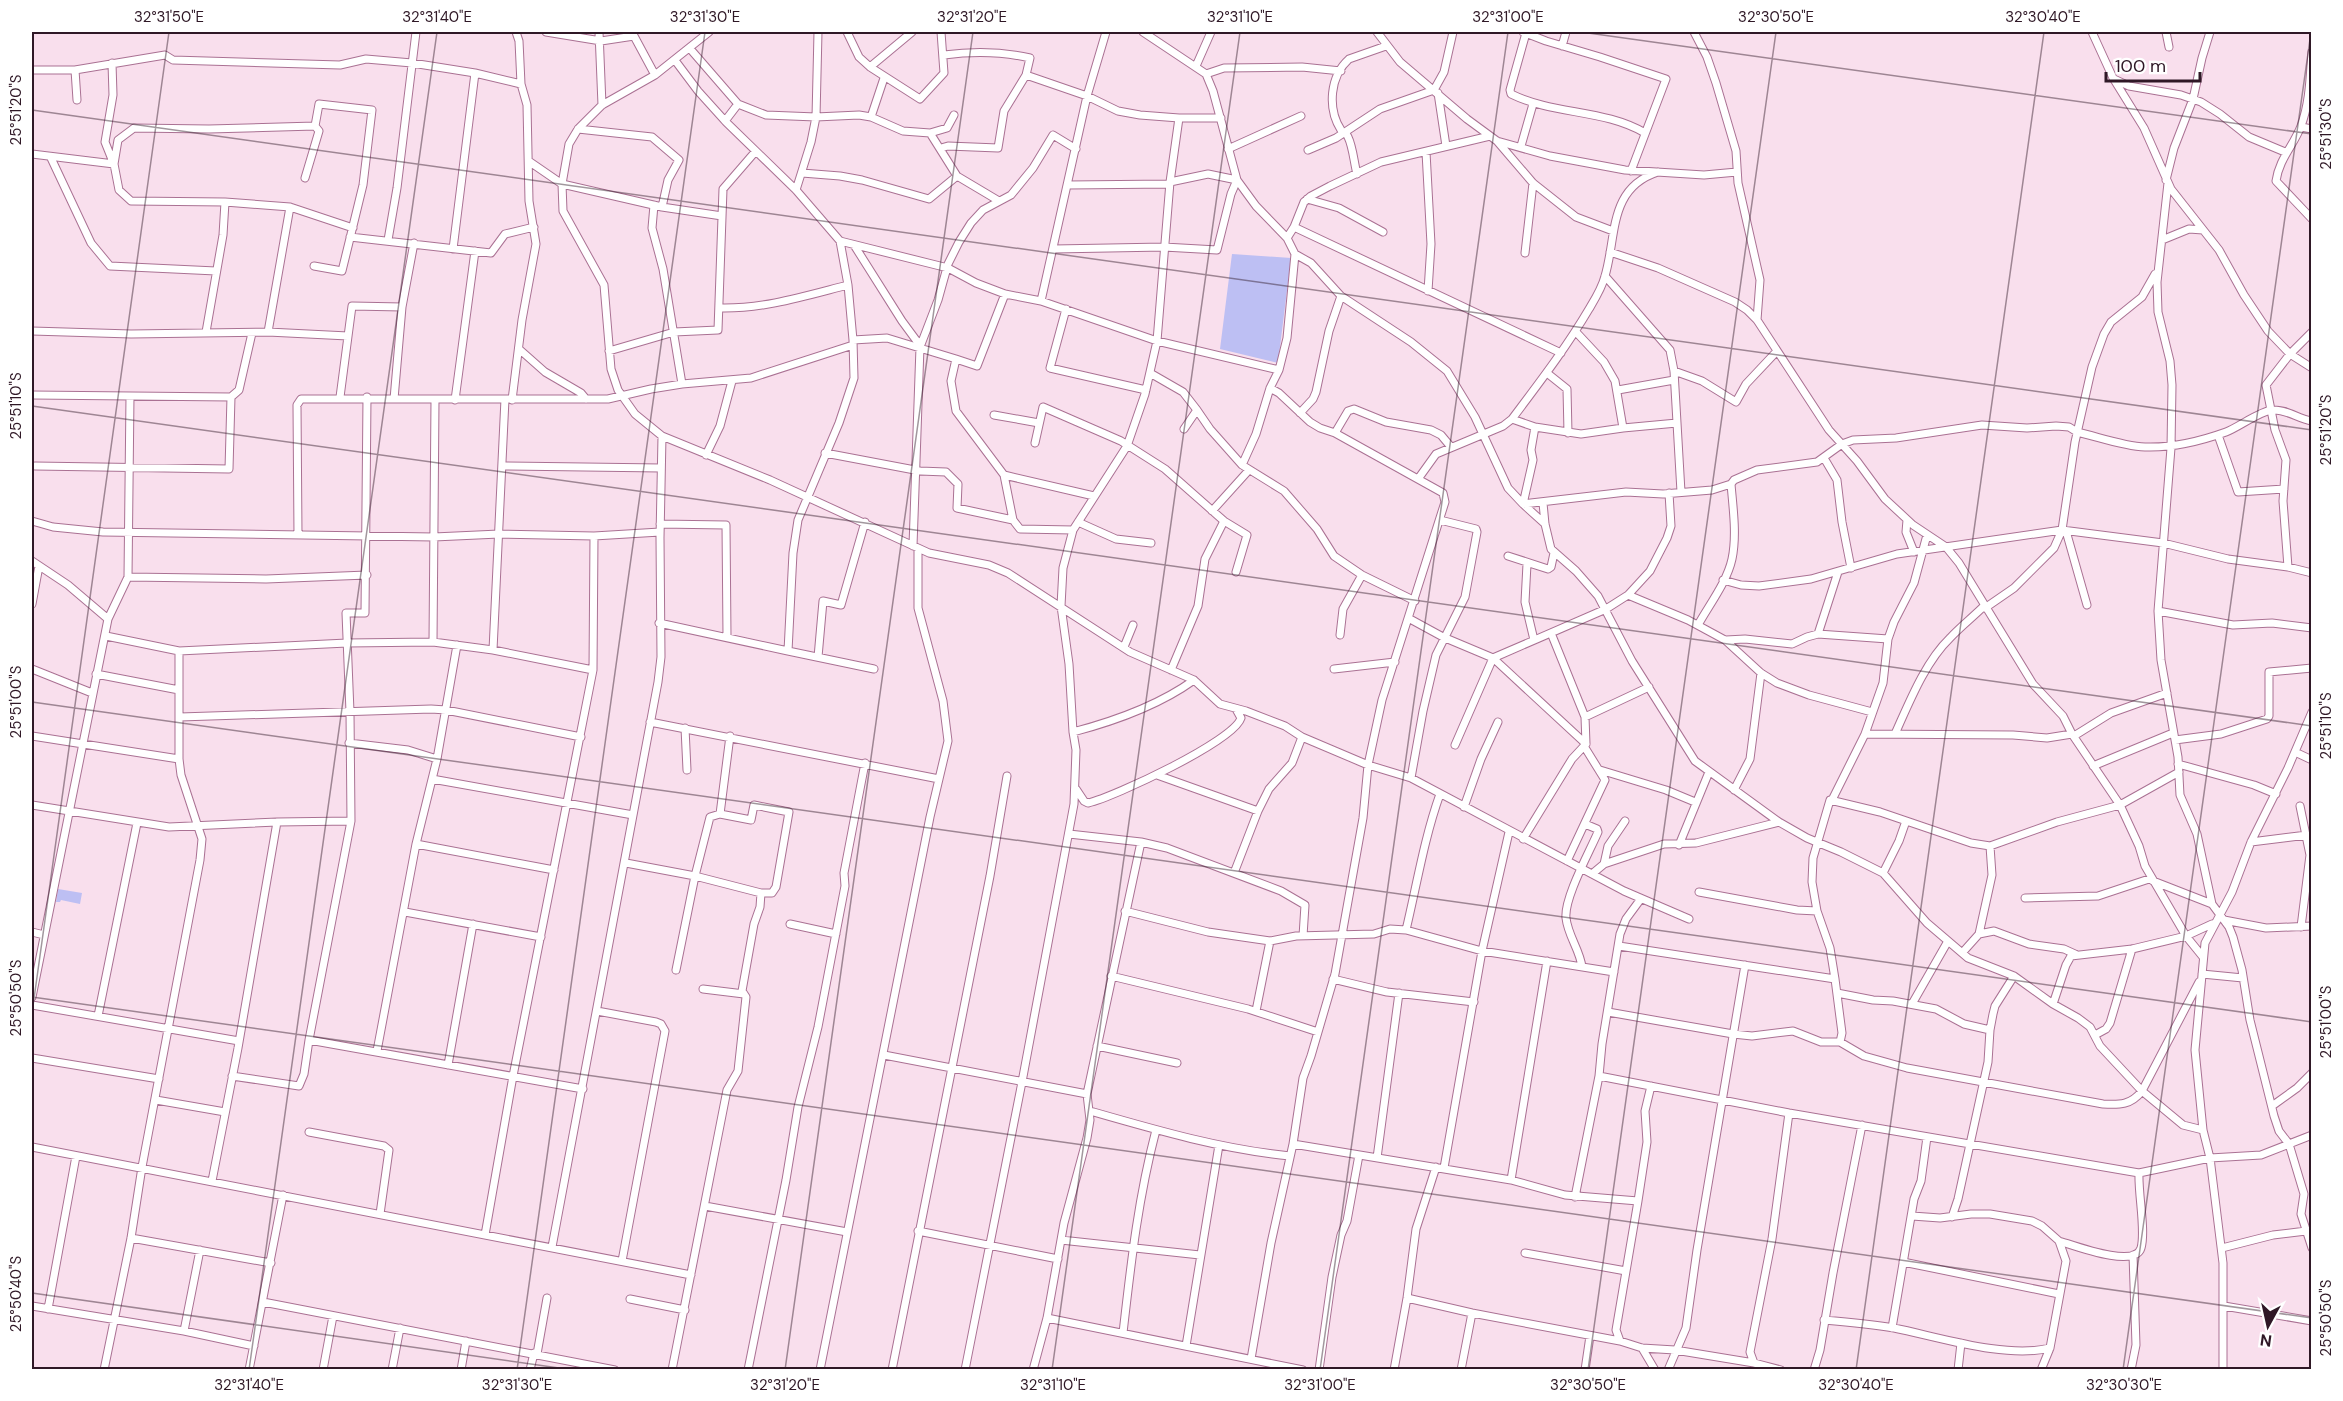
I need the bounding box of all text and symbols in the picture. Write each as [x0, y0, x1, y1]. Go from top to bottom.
text: 32°31'50"E [134, 7, 204, 27]
text: 32°31'40"E [402, 7, 472, 27]
text: 32°31'30"E [670, 7, 740, 27]
text: 32°31'20"E [937, 7, 1007, 27]
text: 32°31'10"E [1207, 7, 1273, 27]
text: 32°31'00"E [1472, 7, 1544, 27]
text: 32°30'50"E [1738, 7, 1814, 27]
text: 32°30'40"E [2005, 7, 2081, 27]
scale bar [2106, 45, 2200, 83]
text: 100 m [2115, 54, 2166, 78]
text: 25°51'20"S [6, 74, 26, 145]
text: 25°51'30"S [2316, 98, 2336, 170]
text: 25°51'10"S [6, 372, 26, 440]
text: 25°51'20"S [2316, 394, 2336, 465]
text: 25°51'00"S [6, 665, 26, 738]
text: 25°51'10"S [2316, 692, 2336, 760]
text: 25°50'50"S [6, 959, 26, 1036]
text: 25°51'00"S [2316, 985, 2336, 1058]
text: 25°50'40"S [6, 1256, 26, 1332]
text: 25°50'50"S [2316, 1279, 2336, 1356]
north arrow [2238, 1296, 2298, 1356]
text: N [2259, 1329, 2273, 1352]
text: 32°31'40"E [214, 1375, 284, 1395]
text: 32°31'30"E [482, 1375, 552, 1395]
text: 32°31'20"E [750, 1375, 820, 1395]
text: 32°31'10"E [1020, 1375, 1086, 1395]
text: 32°31'00"E [1284, 1375, 1356, 1395]
text: 32°30'50"E [1550, 1375, 1626, 1395]
text: 32°30'40"E [1818, 1375, 1894, 1395]
text: 32°30'30"E [2086, 1375, 2162, 1395]

